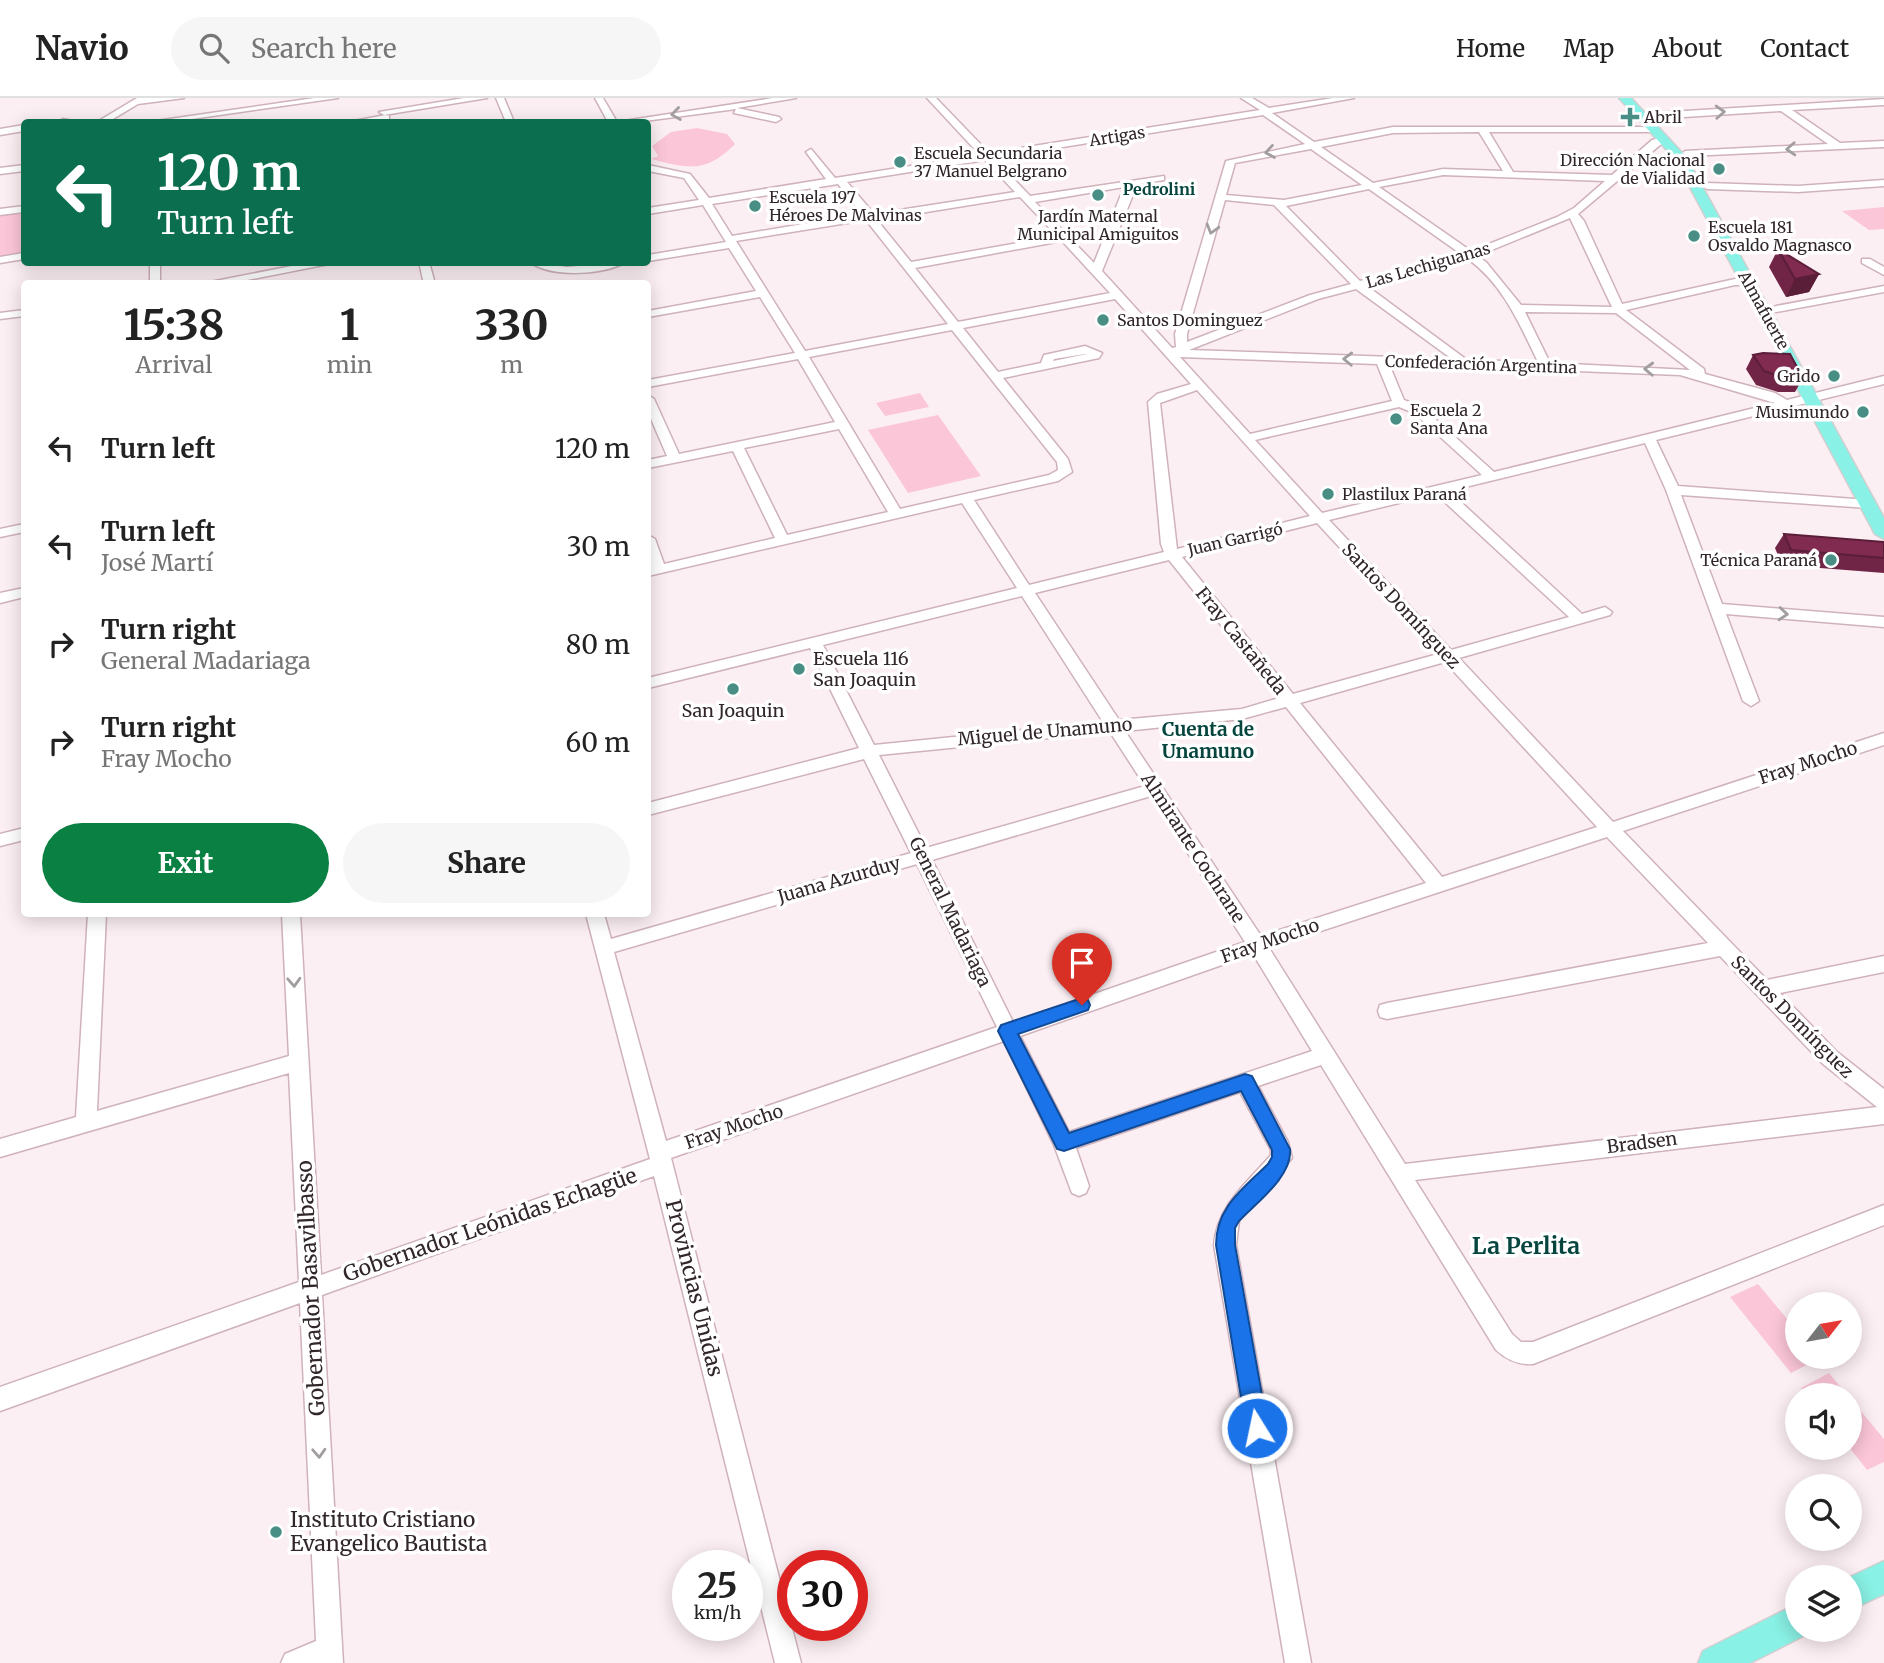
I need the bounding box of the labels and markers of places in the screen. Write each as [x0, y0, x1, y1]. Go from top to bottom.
place label: Abril [1643, 107, 1682, 127]
marker: Abril [1622, 109, 1638, 125]
place label: Escuela Secundaria 37 Manuel Belgrano [914, 143, 1067, 181]
place label: Dirección Nacional de Vialidad [1560, 150, 1705, 188]
marker: Escuela Secundaria 37 Manuel Belgrano [892, 154, 908, 170]
marker: Dirección Nacional de Vialidad [1711, 161, 1727, 177]
place label: Escuela 197 Héroes De Malvinas [769, 187, 922, 225]
marker: Jardín Maternal Municipal Amiguitos [1090, 187, 1106, 203]
marker: Escuela 197 Héroes De Malvinas [747, 198, 763, 214]
place label: Jardín Maternal Municipal Amiguitos [1017, 206, 1179, 244]
place label: Escuela 181 Osvaldo Magnasco [1708, 217, 1852, 255]
marker: Escuela 181 Osvaldo Magnasco [1686, 228, 1702, 244]
place label: Santos Dominguez [1117, 310, 1263, 330]
marker: Santos Dominguez [1095, 312, 1111, 328]
place label: Grido [1777, 366, 1820, 386]
marker: Grido [1826, 368, 1842, 384]
place label: Escuela 2 Santa Ana [1410, 400, 1488, 438]
place label: Musimundo [1756, 402, 1849, 422]
marker: Musimundo [1855, 404, 1871, 420]
marker: Escuela 2 Santa Ana [1388, 411, 1404, 427]
place label: Plastilux Paraná [1342, 484, 1467, 504]
marker: Plastilux Paraná [1320, 486, 1336, 502]
place label: Técnica Paraná [1700, 550, 1817, 570]
marker: Técnica Paraná [1823, 552, 1839, 568]
place label: Escuela 116 San Joaquin [813, 647, 916, 691]
marker: Escuela 116 San Joaquin [791, 661, 807, 677]
marker: San Joaquin [725, 681, 741, 697]
place label: San Joaquin [681, 699, 785, 722]
pin [1052, 933, 1112, 1005]
place label: Instituto Cristiano Evangelico Bautista [290, 1506, 487, 1557]
marker: Instituto Cristiano Evangelico Bautista [268, 1524, 284, 1540]

